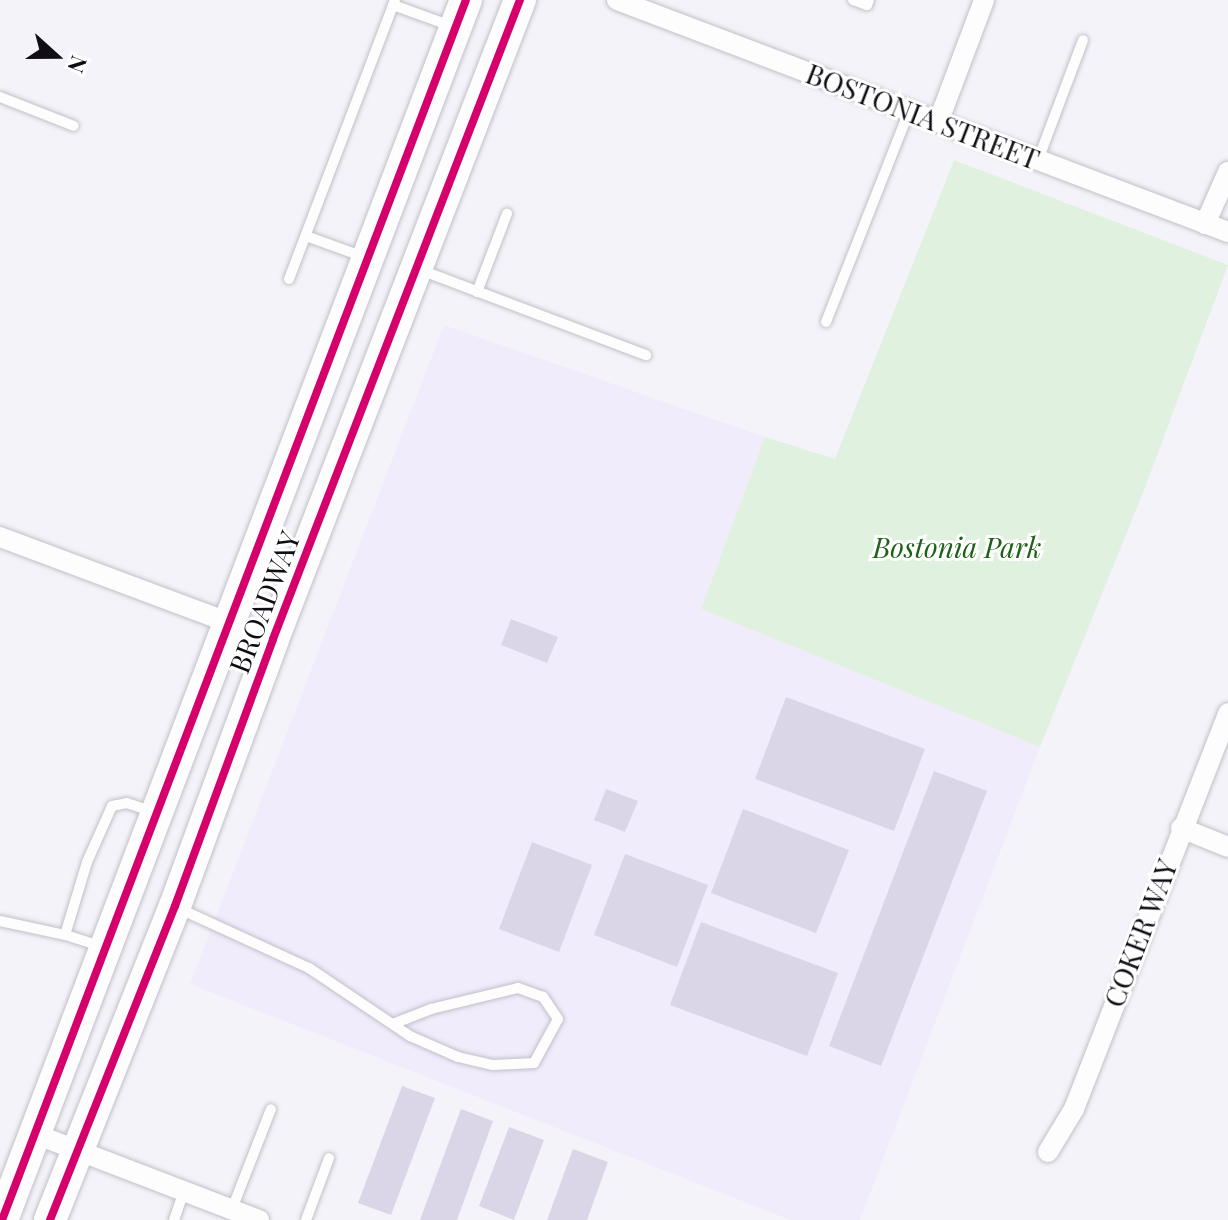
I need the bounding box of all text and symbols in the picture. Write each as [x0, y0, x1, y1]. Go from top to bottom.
north arrow [16, 16, 96, 96]
text: N [62, 52, 95, 77]
street label: BOSTONIA STREET [802, 56, 1044, 176]
street label: BROADWAY [222, 526, 306, 678]
park label: Bostonia Park [873, 530, 1041, 564]
street label: COKER WAY [1096, 854, 1184, 1012]

